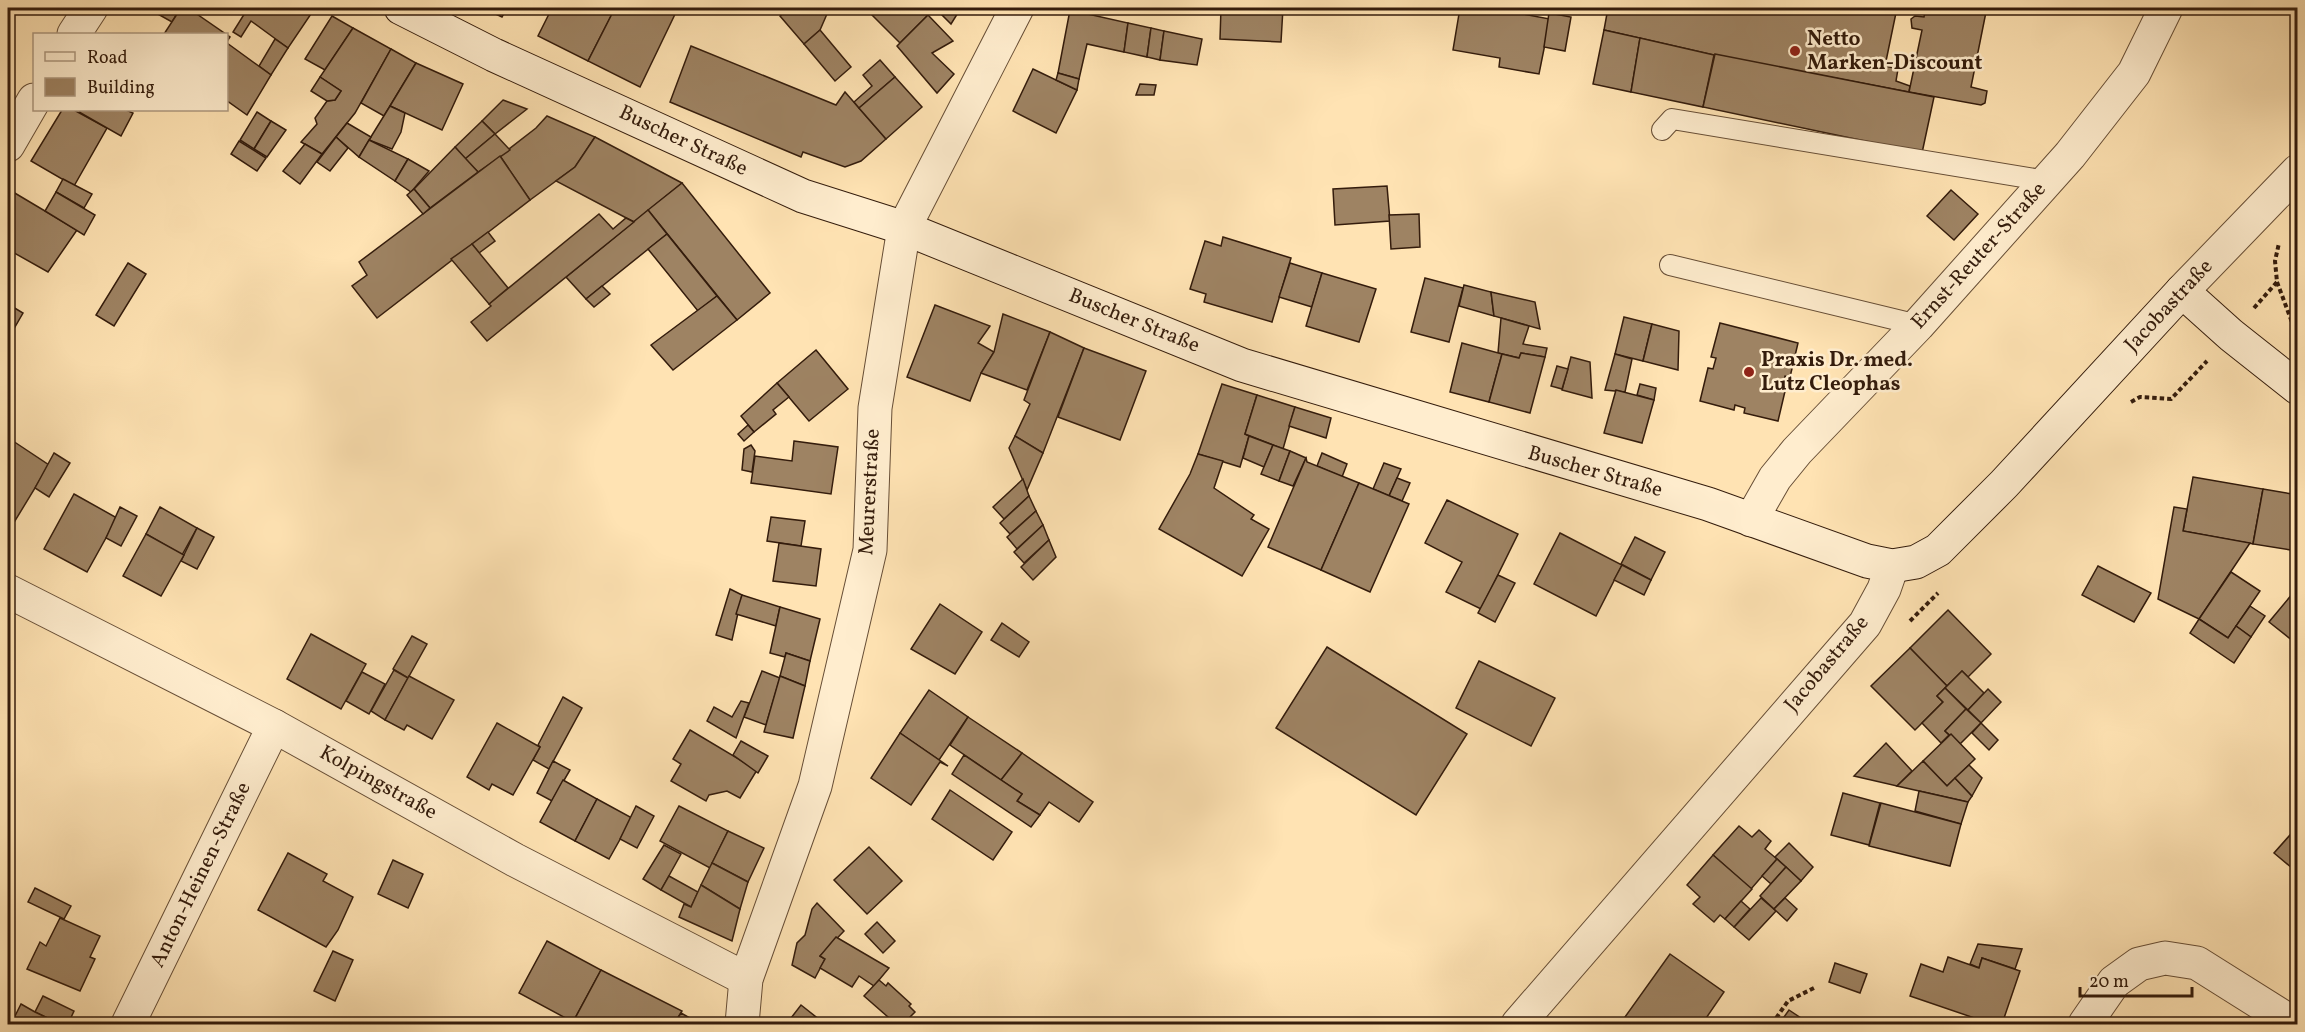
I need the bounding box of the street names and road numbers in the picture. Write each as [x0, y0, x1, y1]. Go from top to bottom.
street label: Buscher Straße [614, 98, 752, 184]
street label: Ernst-Reuter-Straße [1905, 176, 2053, 336]
street label: Jacobastraße [2118, 253, 2220, 359]
street label: Buscher Straße [1064, 282, 1204, 360]
street label: Meurerstraße [852, 428, 888, 556]
street label: Buscher Straße [1524, 439, 1666, 505]
street label: Jacobastraße [1778, 610, 1876, 718]
street label: Kolpingstraße [314, 739, 442, 827]
street label: Anton-Heinen-Straße [143, 777, 259, 973]

